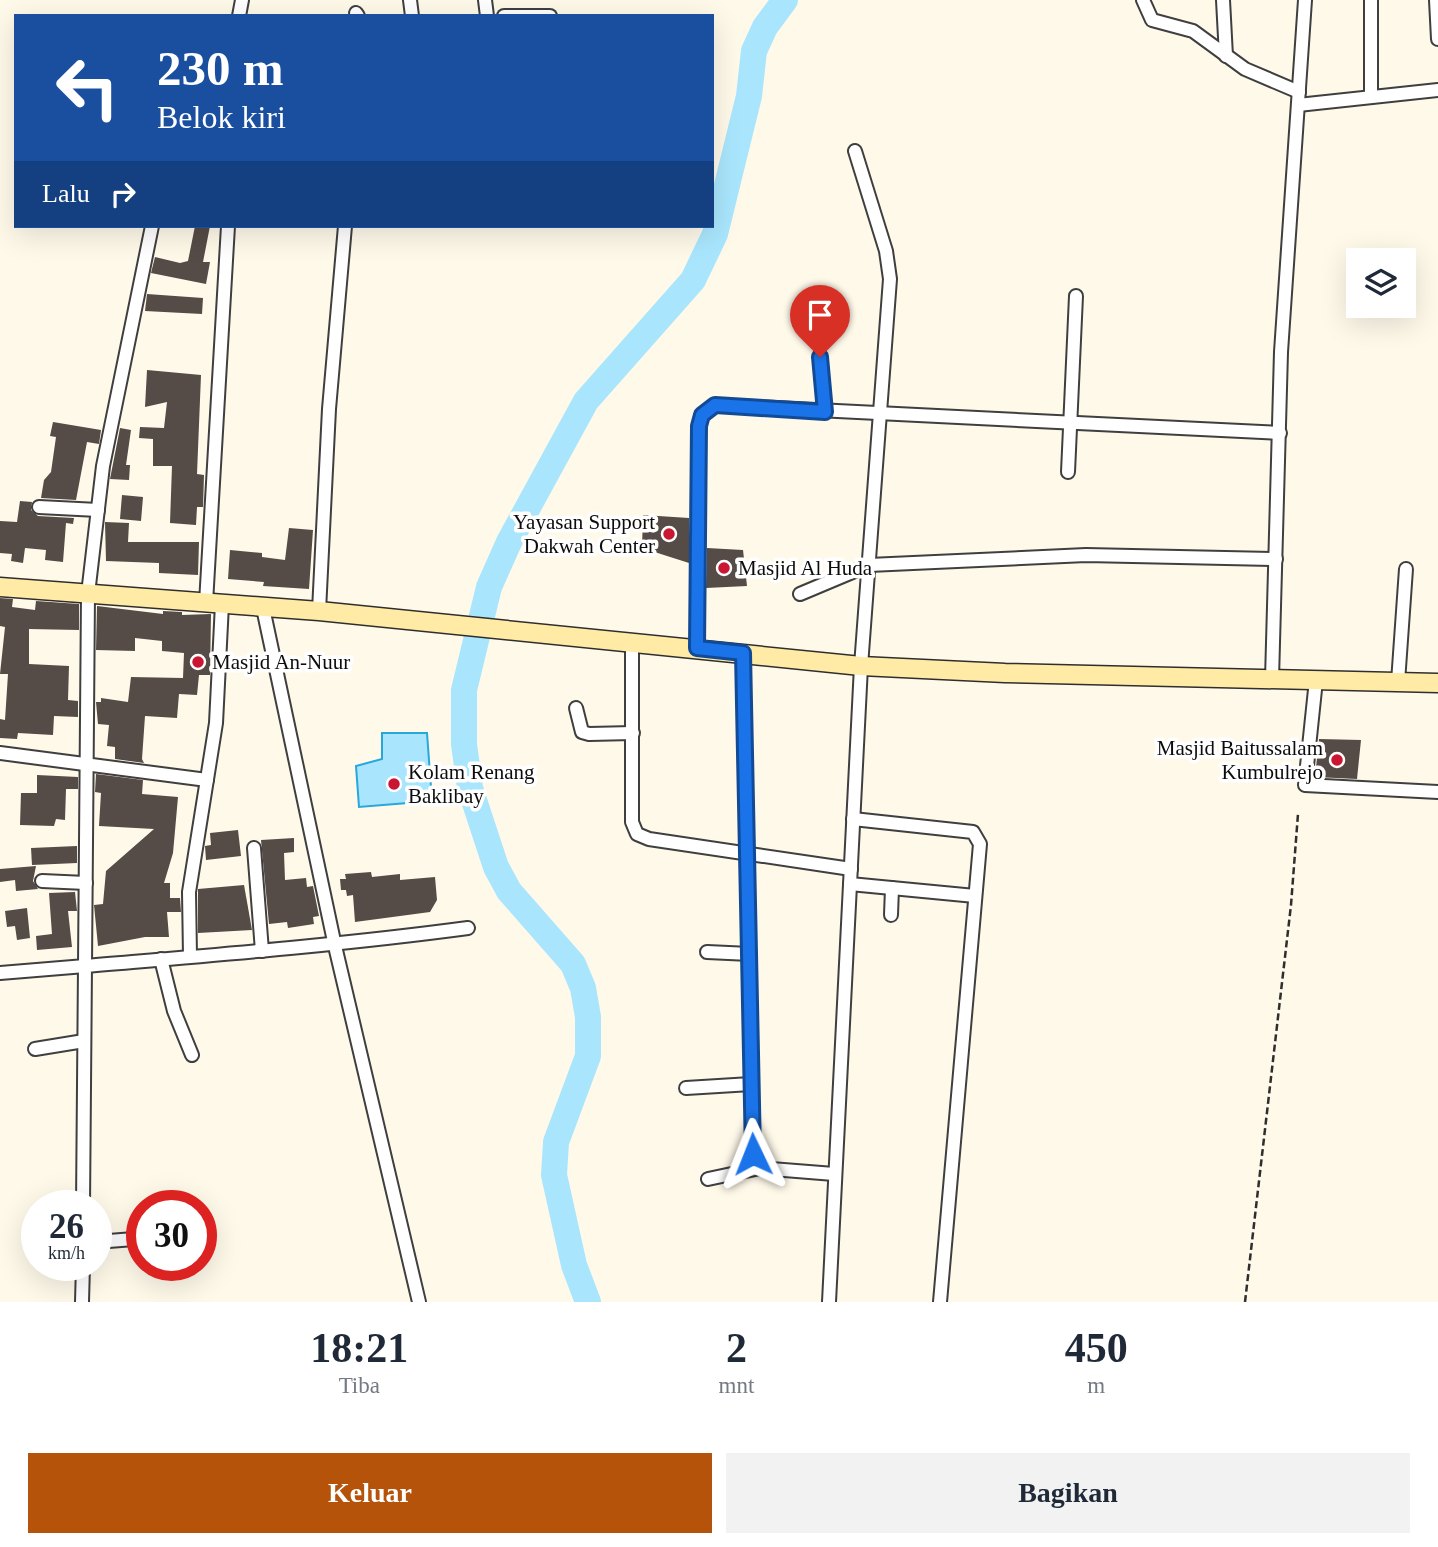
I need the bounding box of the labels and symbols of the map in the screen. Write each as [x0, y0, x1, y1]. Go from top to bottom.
pin [790, 285, 850, 357]
place label: Yayasan Support Dakwah Center [513, 510, 655, 558]
marker: Yayasan Support Dakwah Center [661, 526, 677, 542]
place label: Masjid Al Huda [738, 556, 873, 580]
marker: Masjid Al Huda [716, 560, 732, 576]
place label: Masjid An-Nuur [212, 650, 350, 674]
marker: Masjid An-Nuur [190, 654, 206, 670]
place label: Masjid Baitussalam Kumbulrejo [1157, 736, 1323, 784]
marker: Masjid Baitussalam Kumbulrejo [1329, 752, 1345, 768]
place label: Kolam Renang Baklibay [408, 760, 535, 808]
marker: Kolam Renang Baklibay [386, 776, 402, 792]
position arrow [716, 1117, 790, 1191]
speed limit sign: 30 [126, 1190, 217, 1281]

